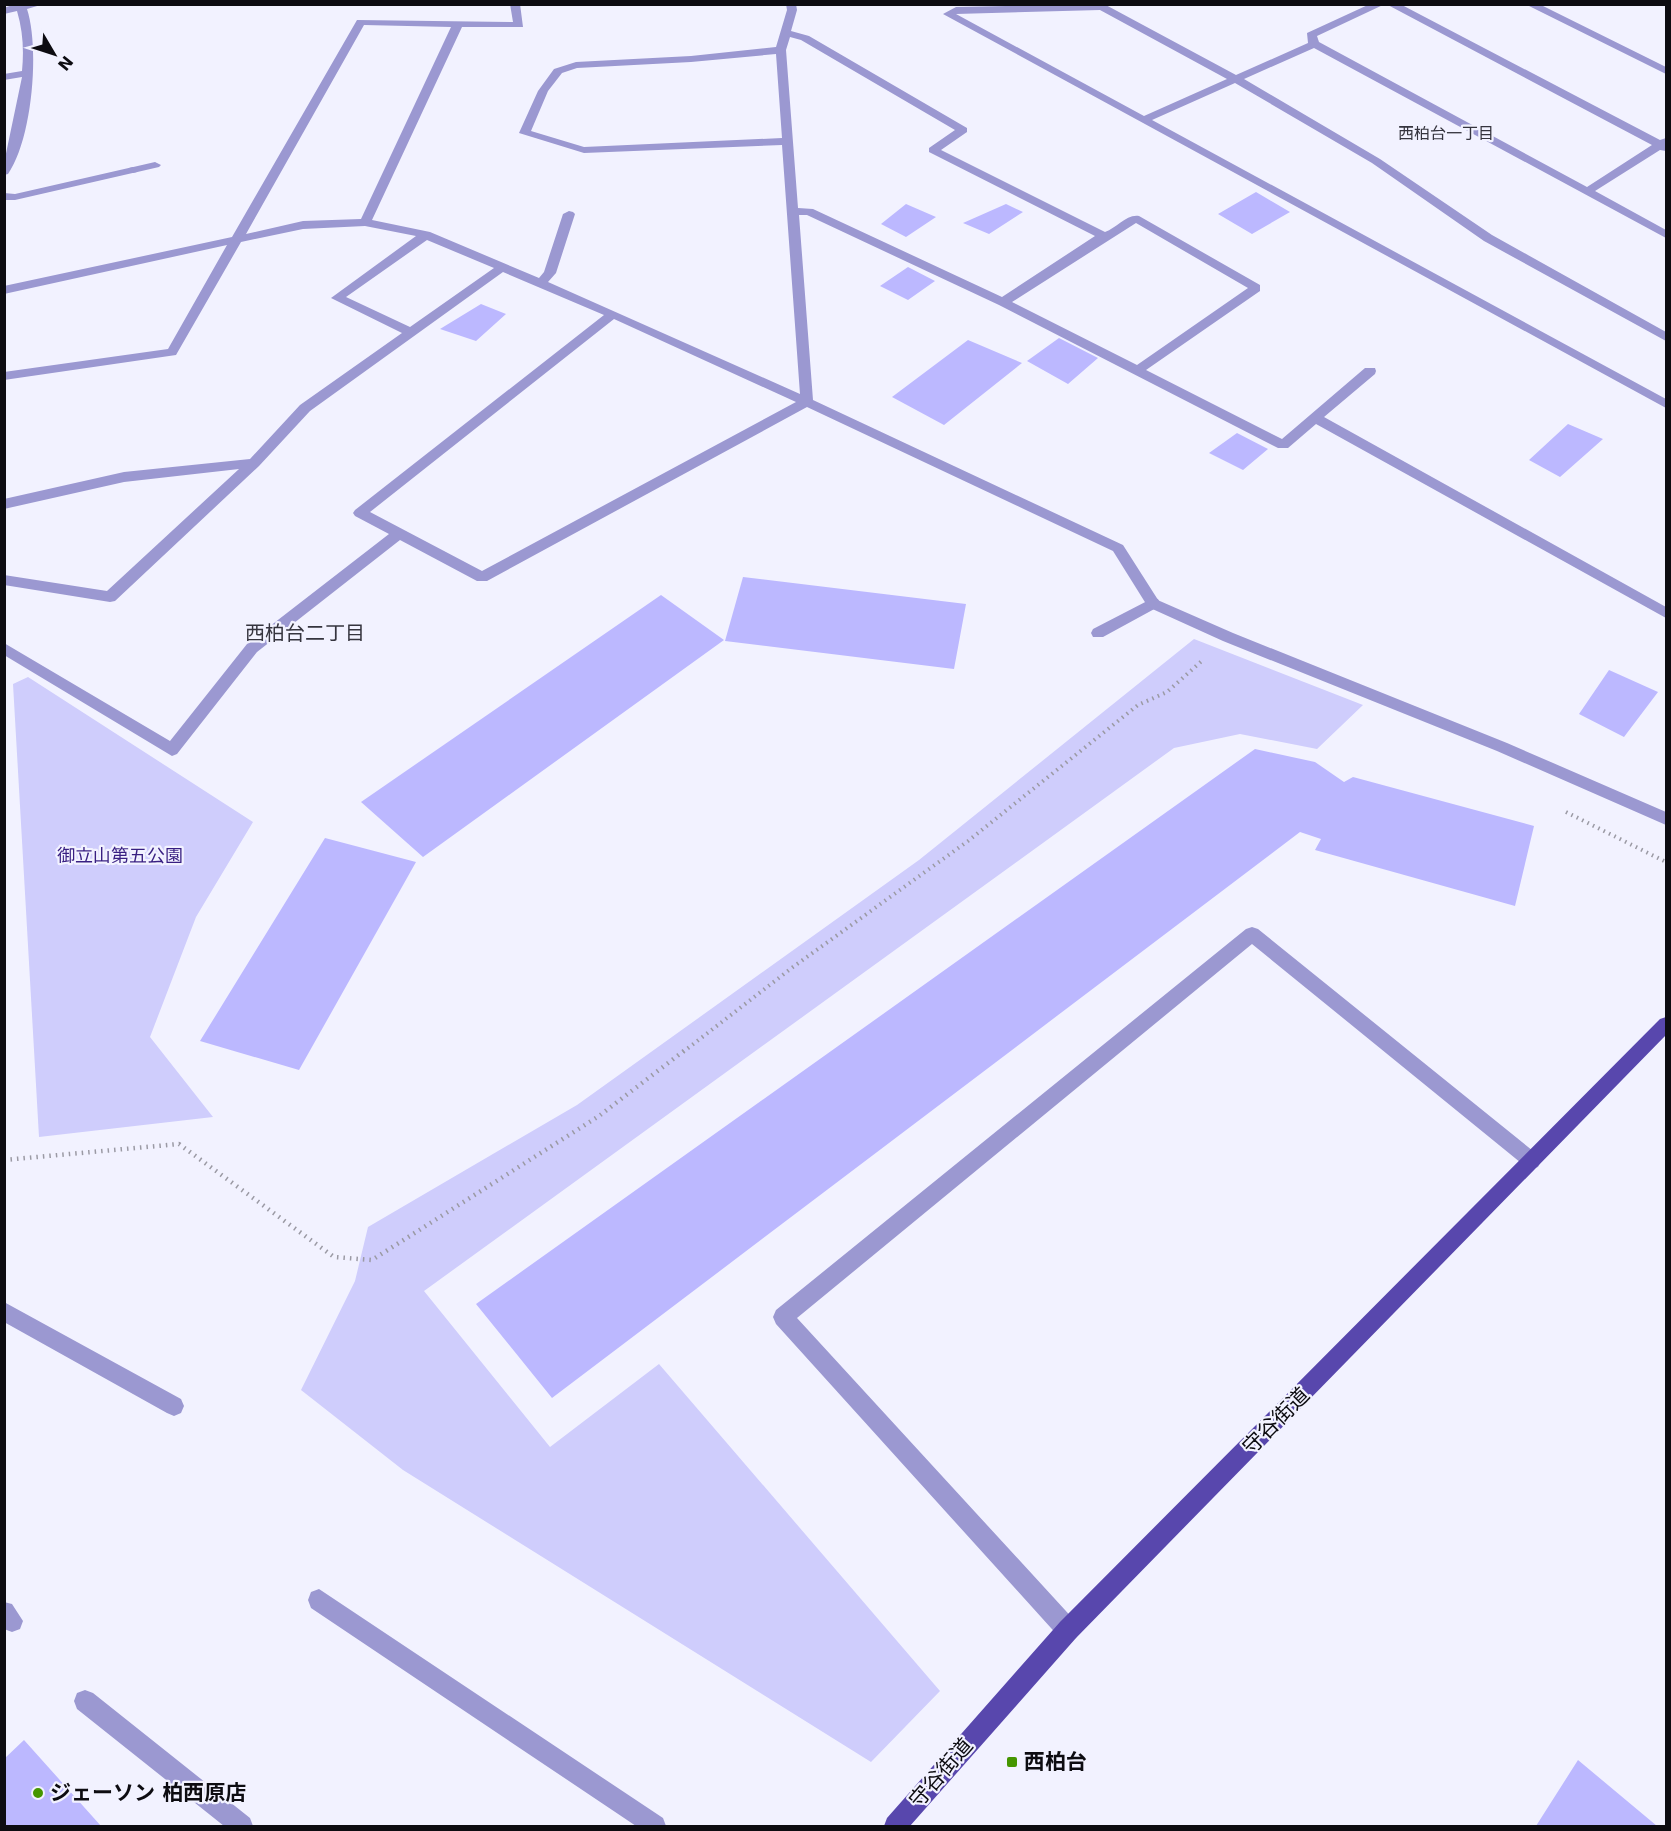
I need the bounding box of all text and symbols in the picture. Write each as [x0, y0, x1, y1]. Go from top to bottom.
north arrow [24, 24, 84, 84]
text: N [54, 52, 77, 74]
district label: 西柏台一丁目 [1398, 124, 1494, 143]
district label: 西柏台二丁目 [245, 621, 365, 645]
park label: 御立山第五公園 [57, 845, 183, 866]
street label: 守谷街道 [1238, 1383, 1314, 1459]
street label: 守谷街道 [904, 1733, 978, 1813]
place label: 西柏台 [1024, 1750, 1087, 1774]
marker: 西柏台 [1005, 1755, 1019, 1769]
place label: ジェーソン 柏西原店 [50, 1781, 246, 1805]
marker: ジェーソン 柏西原店 [31, 1786, 45, 1800]

